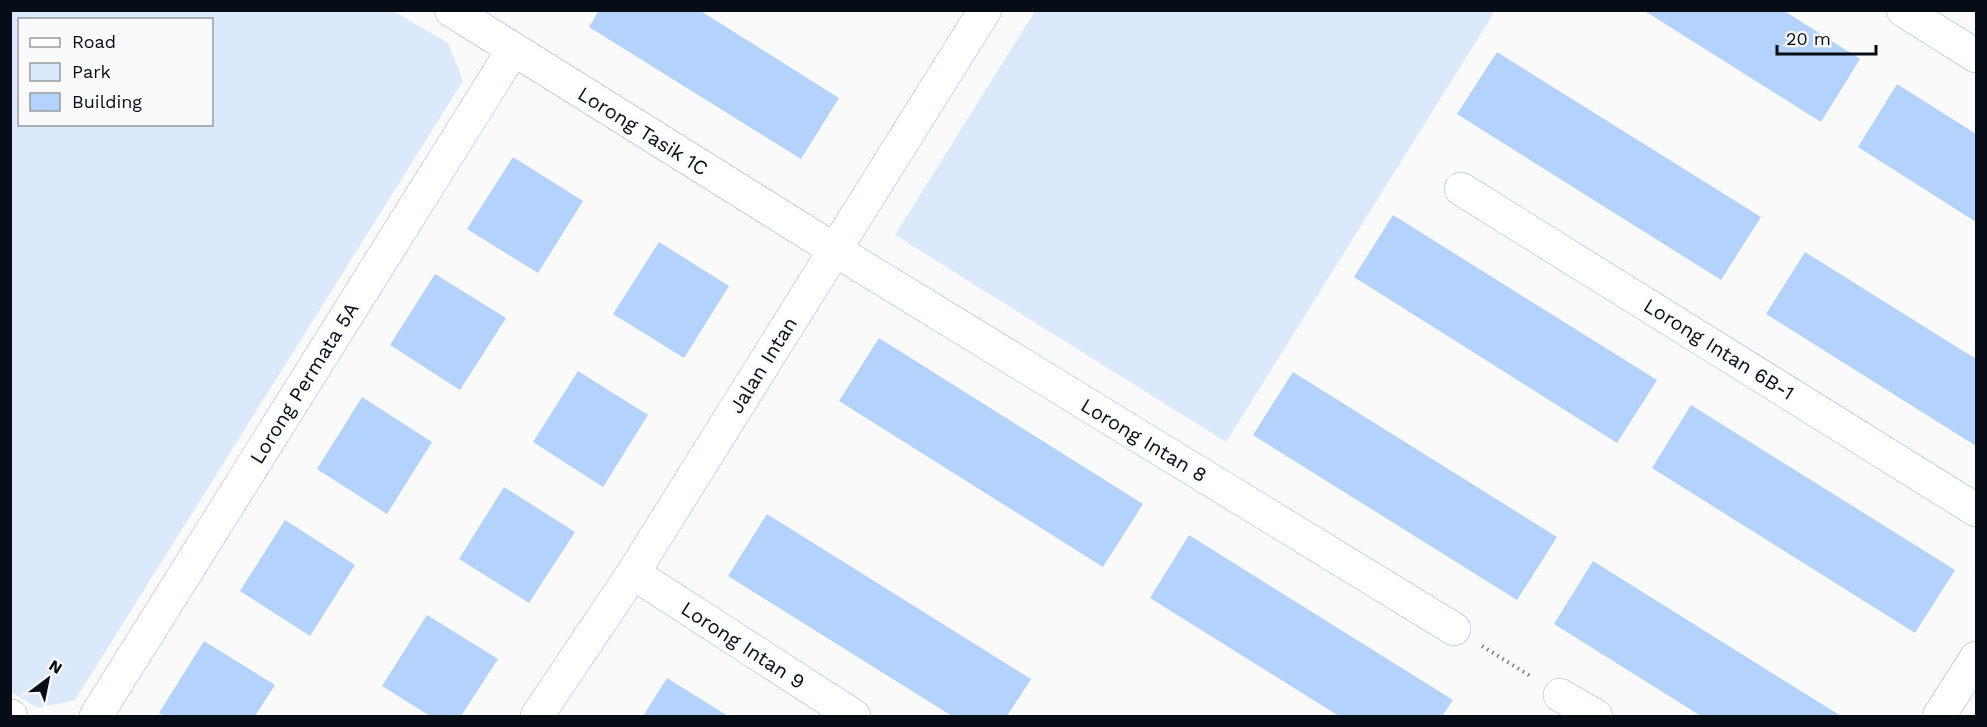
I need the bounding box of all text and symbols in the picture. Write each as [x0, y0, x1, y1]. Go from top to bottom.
legend [18, 18, 213, 126]
scale bar [1777, 18, 1876, 56]
text: 20 m [1786, 28, 1831, 49]
text: Road [72, 31, 116, 52]
text: Park [72, 61, 111, 82]
street label: Lorong Tasik 1C [574, 81, 712, 181]
text: Building [72, 91, 142, 112]
street label: Lorong Intan 6B-1 [1639, 293, 1799, 405]
street label: Lorong Permata 5A [245, 298, 363, 468]
street label: Jalan Intan [724, 312, 802, 418]
street label: Lorong Intan 8 [1077, 393, 1211, 487]
street label: Lorong Intan 9 [677, 596, 809, 694]
north arrow [18, 649, 78, 709]
text: N [46, 656, 66, 678]

